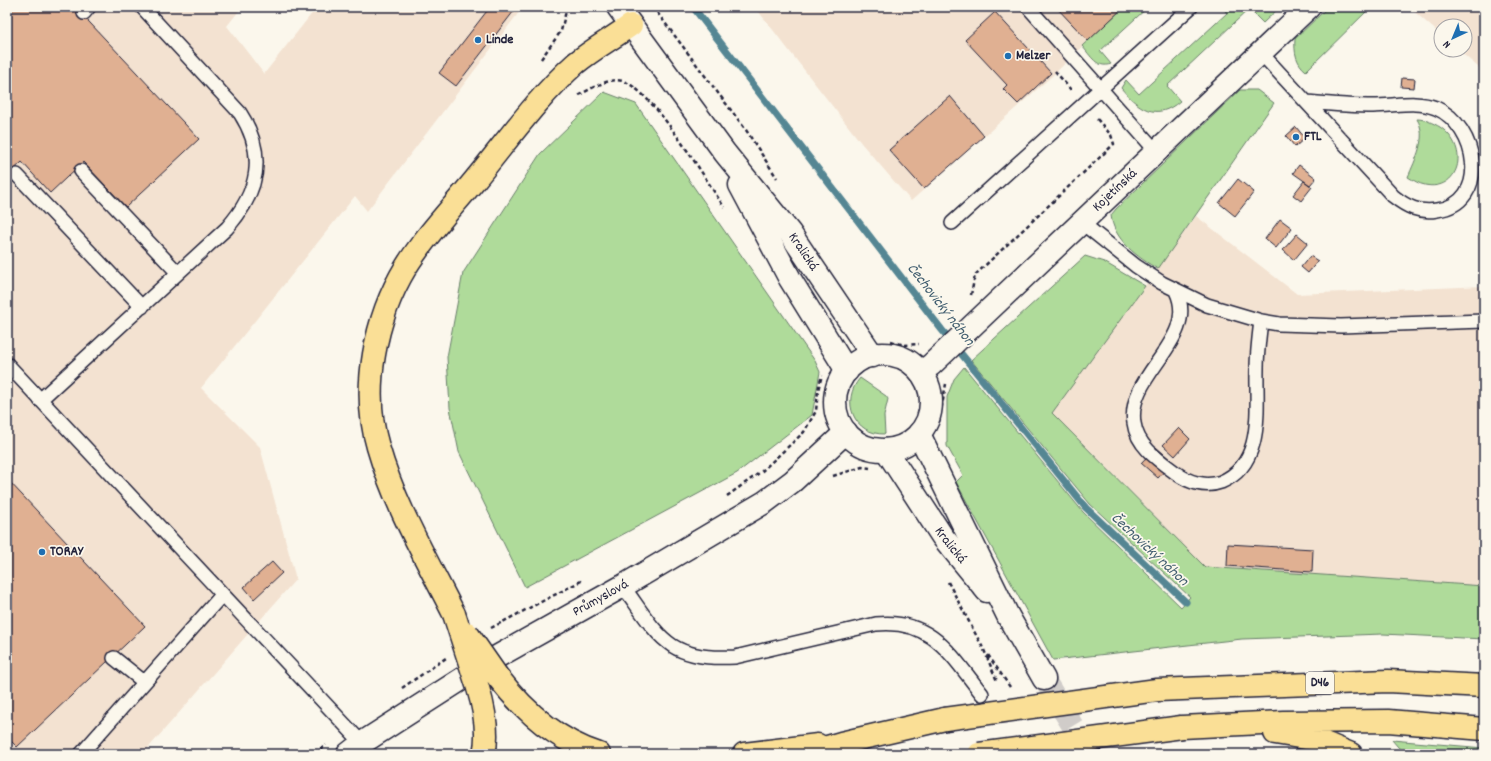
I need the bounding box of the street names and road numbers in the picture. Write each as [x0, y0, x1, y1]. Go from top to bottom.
street label: Kojetínská [1088, 164, 1142, 217]
street label: Kralická [783, 229, 823, 275]
street label: Kralická [929, 523, 971, 568]
street label: Průmyslová [569, 575, 632, 622]
road number: D46 [1306, 672, 1334, 694]

